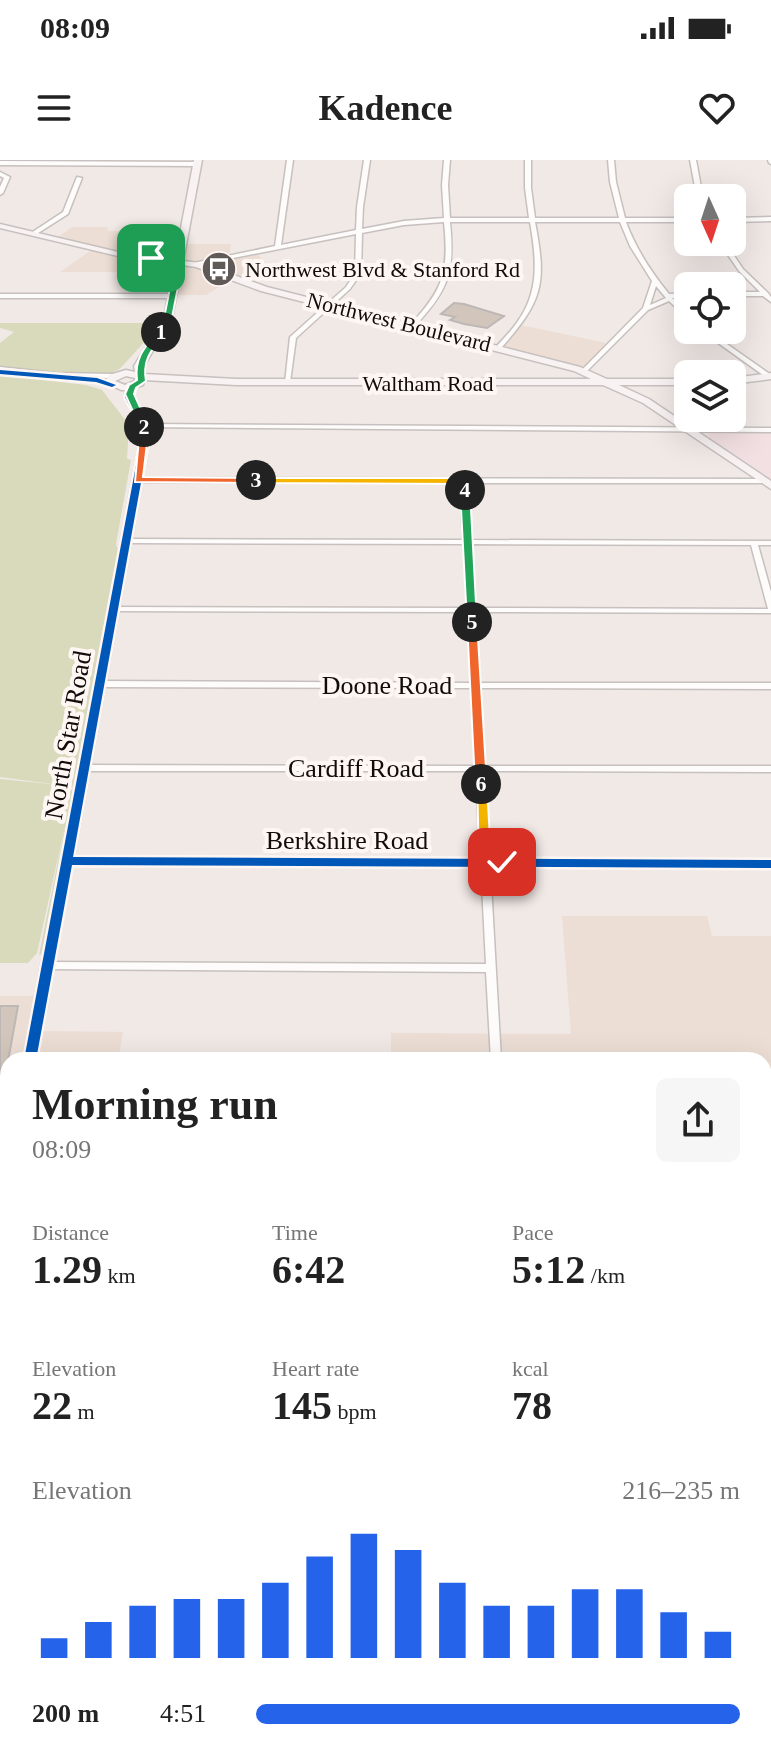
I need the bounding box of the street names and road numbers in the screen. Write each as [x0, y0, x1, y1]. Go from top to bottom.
street label: Northwest Boulevard [304, 287, 494, 357]
street label: Waltham Road [363, 371, 493, 396]
street label: North Star Road [39, 649, 97, 821]
street label: Doone Road [322, 671, 452, 700]
street label: Cardiff Road [288, 754, 424, 783]
street label: Berkshire Road [266, 826, 428, 855]

